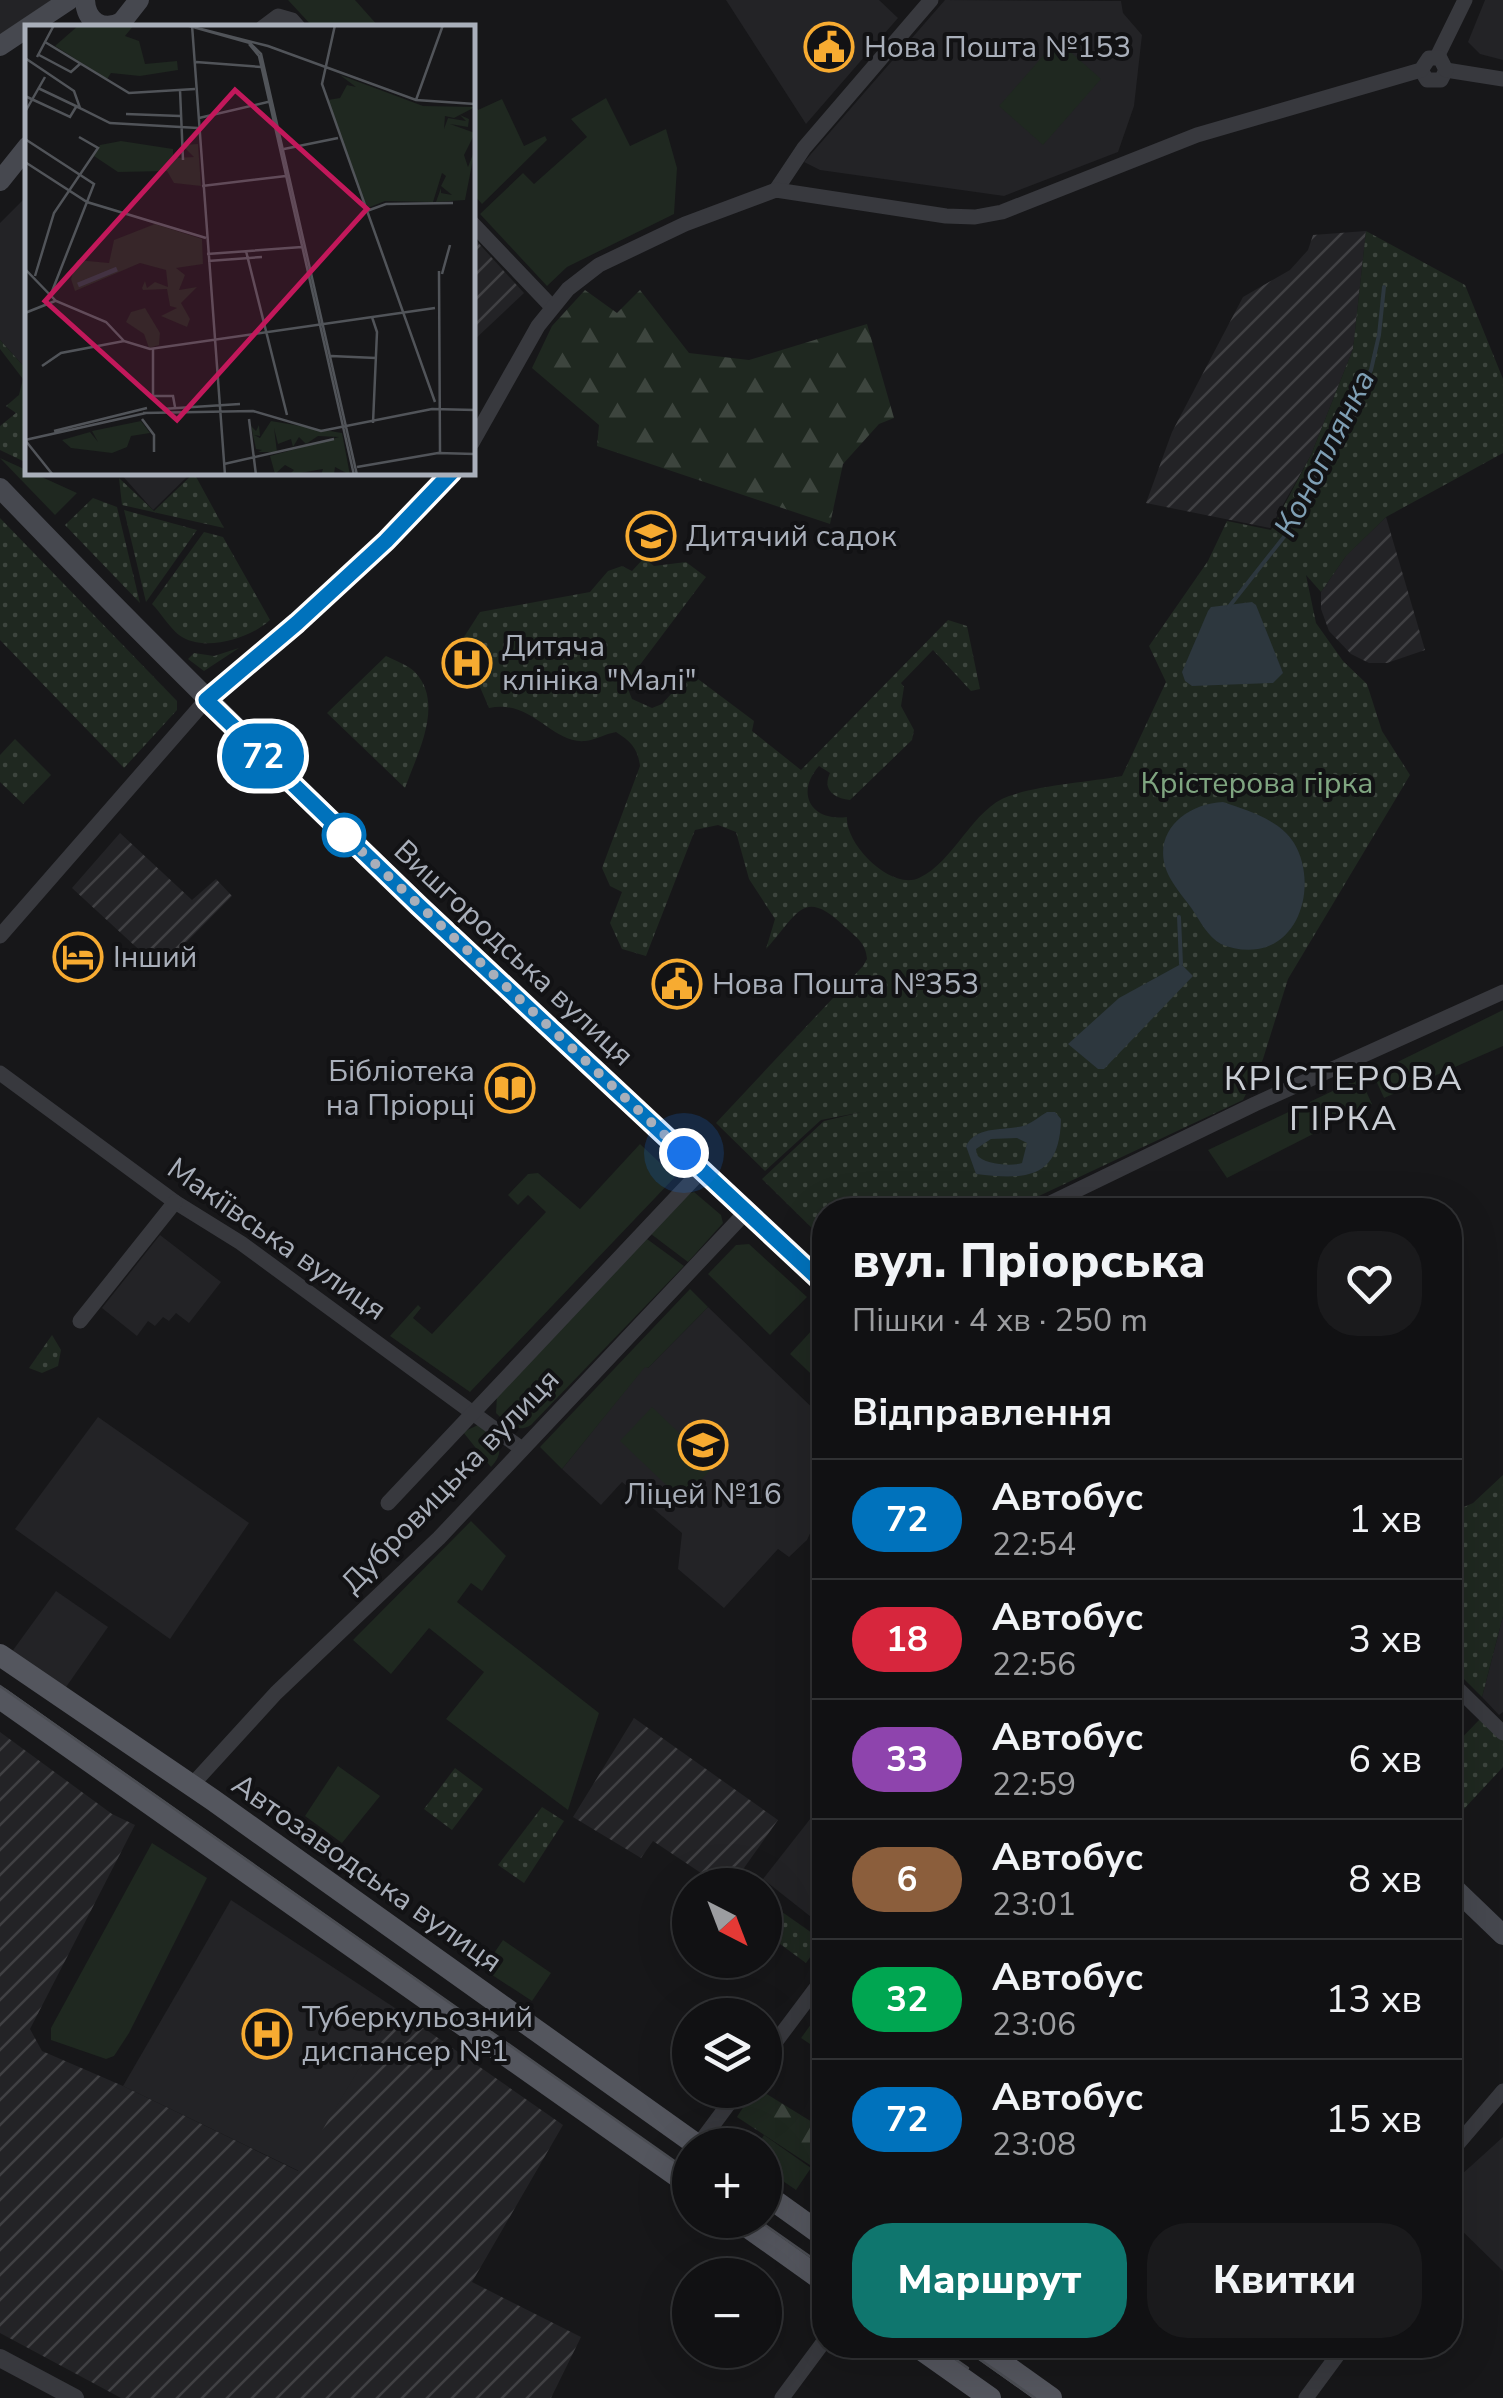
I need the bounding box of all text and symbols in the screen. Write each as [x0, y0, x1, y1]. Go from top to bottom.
public building icon: Нова Пошта №153 [803, 21, 855, 73]
inset map [25, 25, 475, 475]
place label: Нова Пошта №153 [864, 27, 1131, 68]
water label: Коноплянка [1264, 362, 1385, 544]
school or university icon: Дитячий садок [625, 510, 677, 562]
place label: Дитячий садок [686, 516, 897, 557]
place label: Дитяча клініка "Малі" [502, 626, 697, 701]
hospital icon: Дитяча клініка "Малі" [441, 637, 493, 689]
line badge: 72 [218, 724, 308, 788]
text: 72 [242, 733, 284, 780]
park label: Крістерова гірка [1140, 763, 1374, 804]
unlabelled marker [323, 814, 365, 856]
street label: Вишгородська вулиця [385, 831, 643, 1076]
hotel icon: Інший [52, 931, 104, 983]
place label: Інший [113, 937, 197, 978]
public building icon: Нова Пошта №353 [651, 958, 703, 1010]
place label: Нова Пошта №353 [712, 964, 979, 1005]
place label: Бібліотека на Пріорці [326, 1051, 475, 1126]
district label: КРІСТЕРОВА ГІРКА [1224, 1055, 1464, 1142]
library icon: Бібліотека на Пріорці [484, 1062, 536, 1114]
your location [659, 1128, 709, 1178]
street label: Макіївська вулиця [159, 1148, 394, 1330]
text: вул. Пріорська [852, 1228, 1206, 1294]
button: heart [1317, 1231, 1422, 1336]
text: Пішки · 4 хв · 250 m [852, 1299, 1148, 1342]
street label: Дубровицька вулиця [332, 1360, 569, 1603]
text: Відправлення [852, 1387, 1112, 1438]
school or university icon: Ліцей №16 [677, 1419, 729, 1471]
text: Автобус [992, 1472, 1143, 1523]
place label: Ліцей №16 [624, 1474, 782, 1515]
text: 1 хв [1348, 1494, 1422, 1545]
text: 72 [886, 1496, 928, 1543]
text: 22:54 [992, 1523, 1076, 1566]
text: Автобус [992, 1592, 1143, 1643]
text: 3 хв [1348, 1614, 1422, 1665]
text: 18 [886, 1616, 928, 1663]
text: 22:56 [992, 1643, 1076, 1686]
text: Автобус [992, 1712, 1143, 1763]
text: 6 хв [1348, 1734, 1422, 1785]
text: 33 [886, 1736, 928, 1783]
text: 22:59 [992, 1763, 1076, 1806]
street label: Автозаводська вулиця [223, 1765, 510, 1982]
text: Автобус [992, 1832, 1143, 1883]
text: 8 хв [1348, 1854, 1422, 1905]
text: 6 [896, 1856, 918, 1903]
north arrow [672, 1868, 782, 1978]
map controls [672, 1868, 782, 2368]
text: 23:01 [992, 1883, 1076, 1926]
text: Автобус [992, 1952, 1143, 2003]
text: 13 хв [1326, 1974, 1422, 2025]
text: 32 [886, 1976, 928, 2023]
place label: Туберкульозний диспансер №1 [302, 1997, 533, 2072]
button: layers [672, 1998, 782, 2108]
text: 23:06 [992, 2003, 1076, 2046]
hospital icon: Туберкульозний диспансер №1 [241, 2008, 293, 2060]
text: Автобус [992, 2072, 1143, 2123]
text: 15 хв [1326, 2094, 1422, 2145]
text: 72 [886, 2096, 928, 2143]
text: 23:08 [992, 2123, 1076, 2166]
button: + [672, 2128, 782, 2238]
button: Маршрут [852, 2223, 1127, 2338]
button: Квитки [1147, 2223, 1422, 2338]
button: − [672, 2258, 782, 2368]

